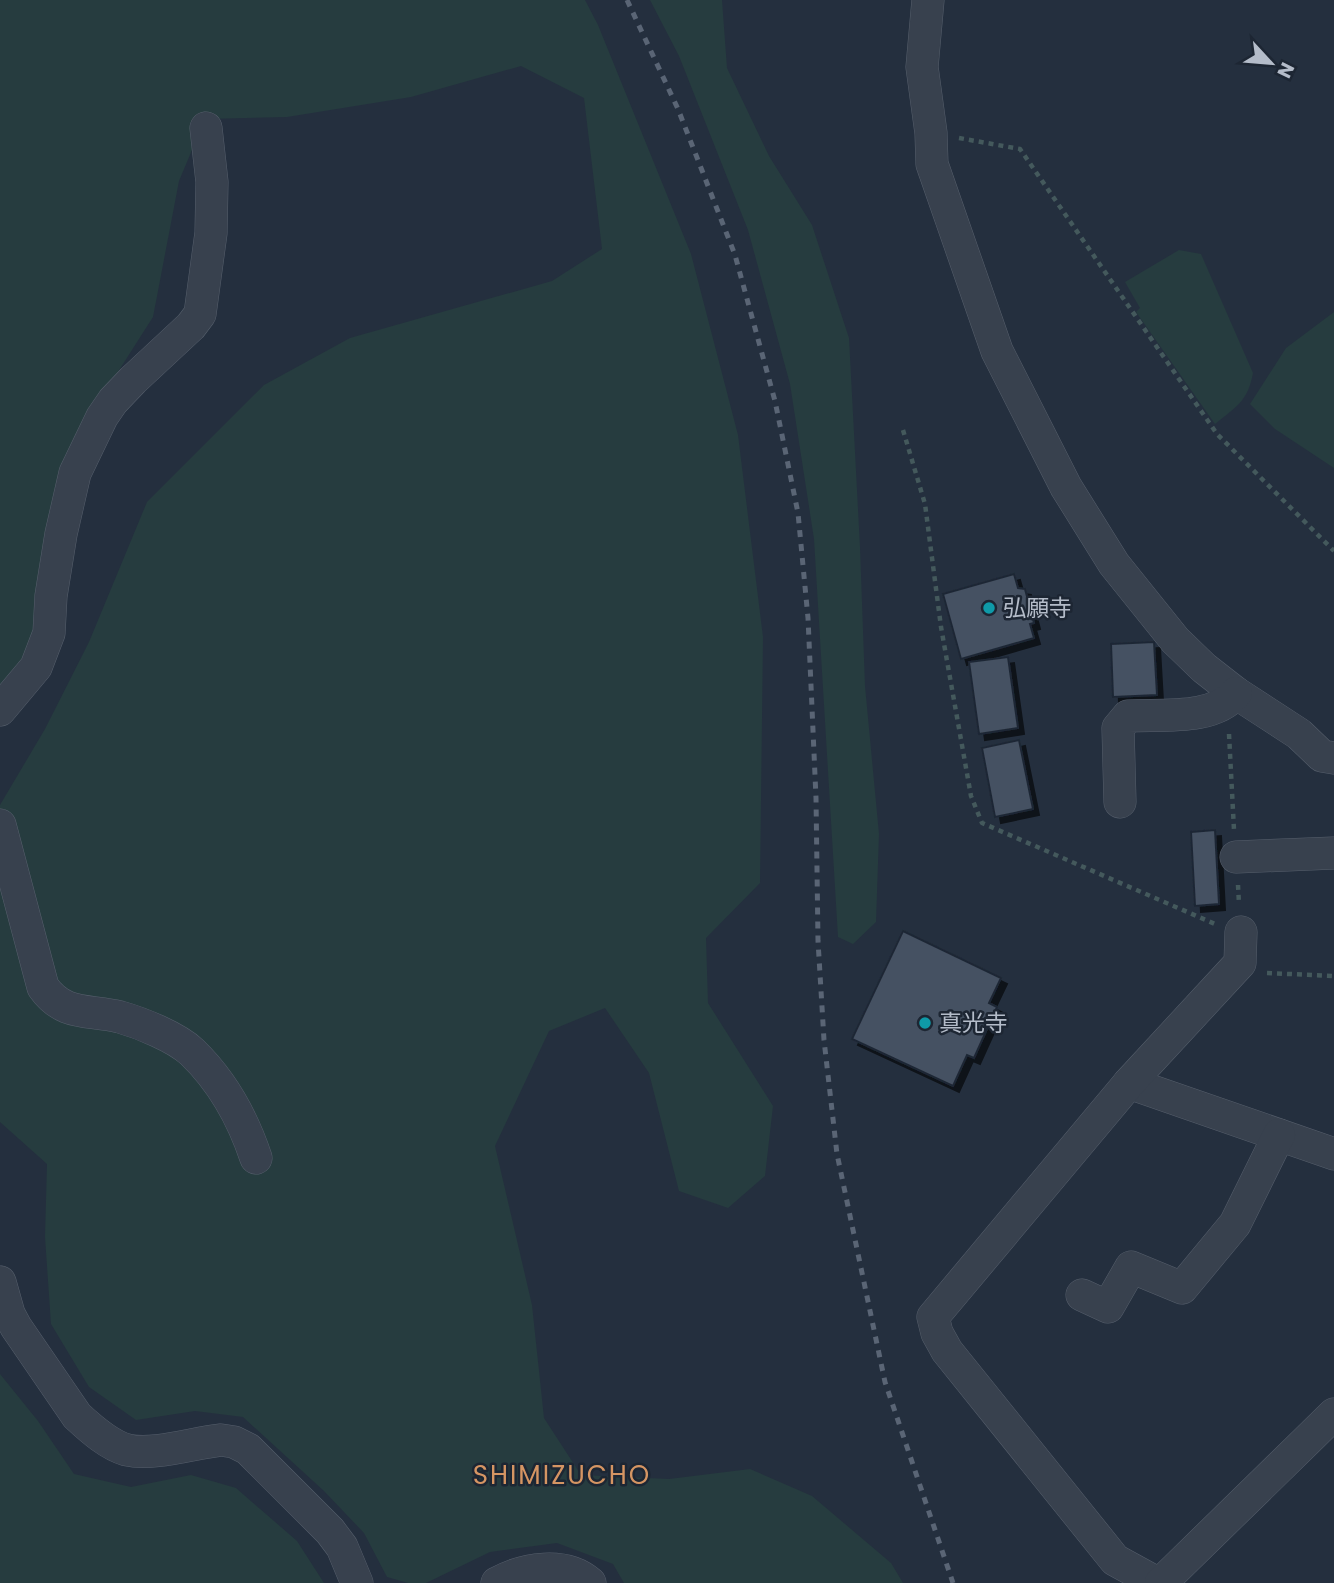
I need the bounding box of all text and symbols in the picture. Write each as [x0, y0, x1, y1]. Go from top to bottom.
north arrow [1236, 28, 1306, 98]
text: N [1271, 58, 1301, 83]
place label: 弘願寺 [1003, 592, 1072, 624]
marker: 弘願寺 [981, 600, 997, 616]
place label: 真光寺 [939, 1007, 1008, 1039]
marker: 真光寺 [917, 1015, 933, 1031]
district label: SHIMIZUCHO [473, 1457, 651, 1493]

